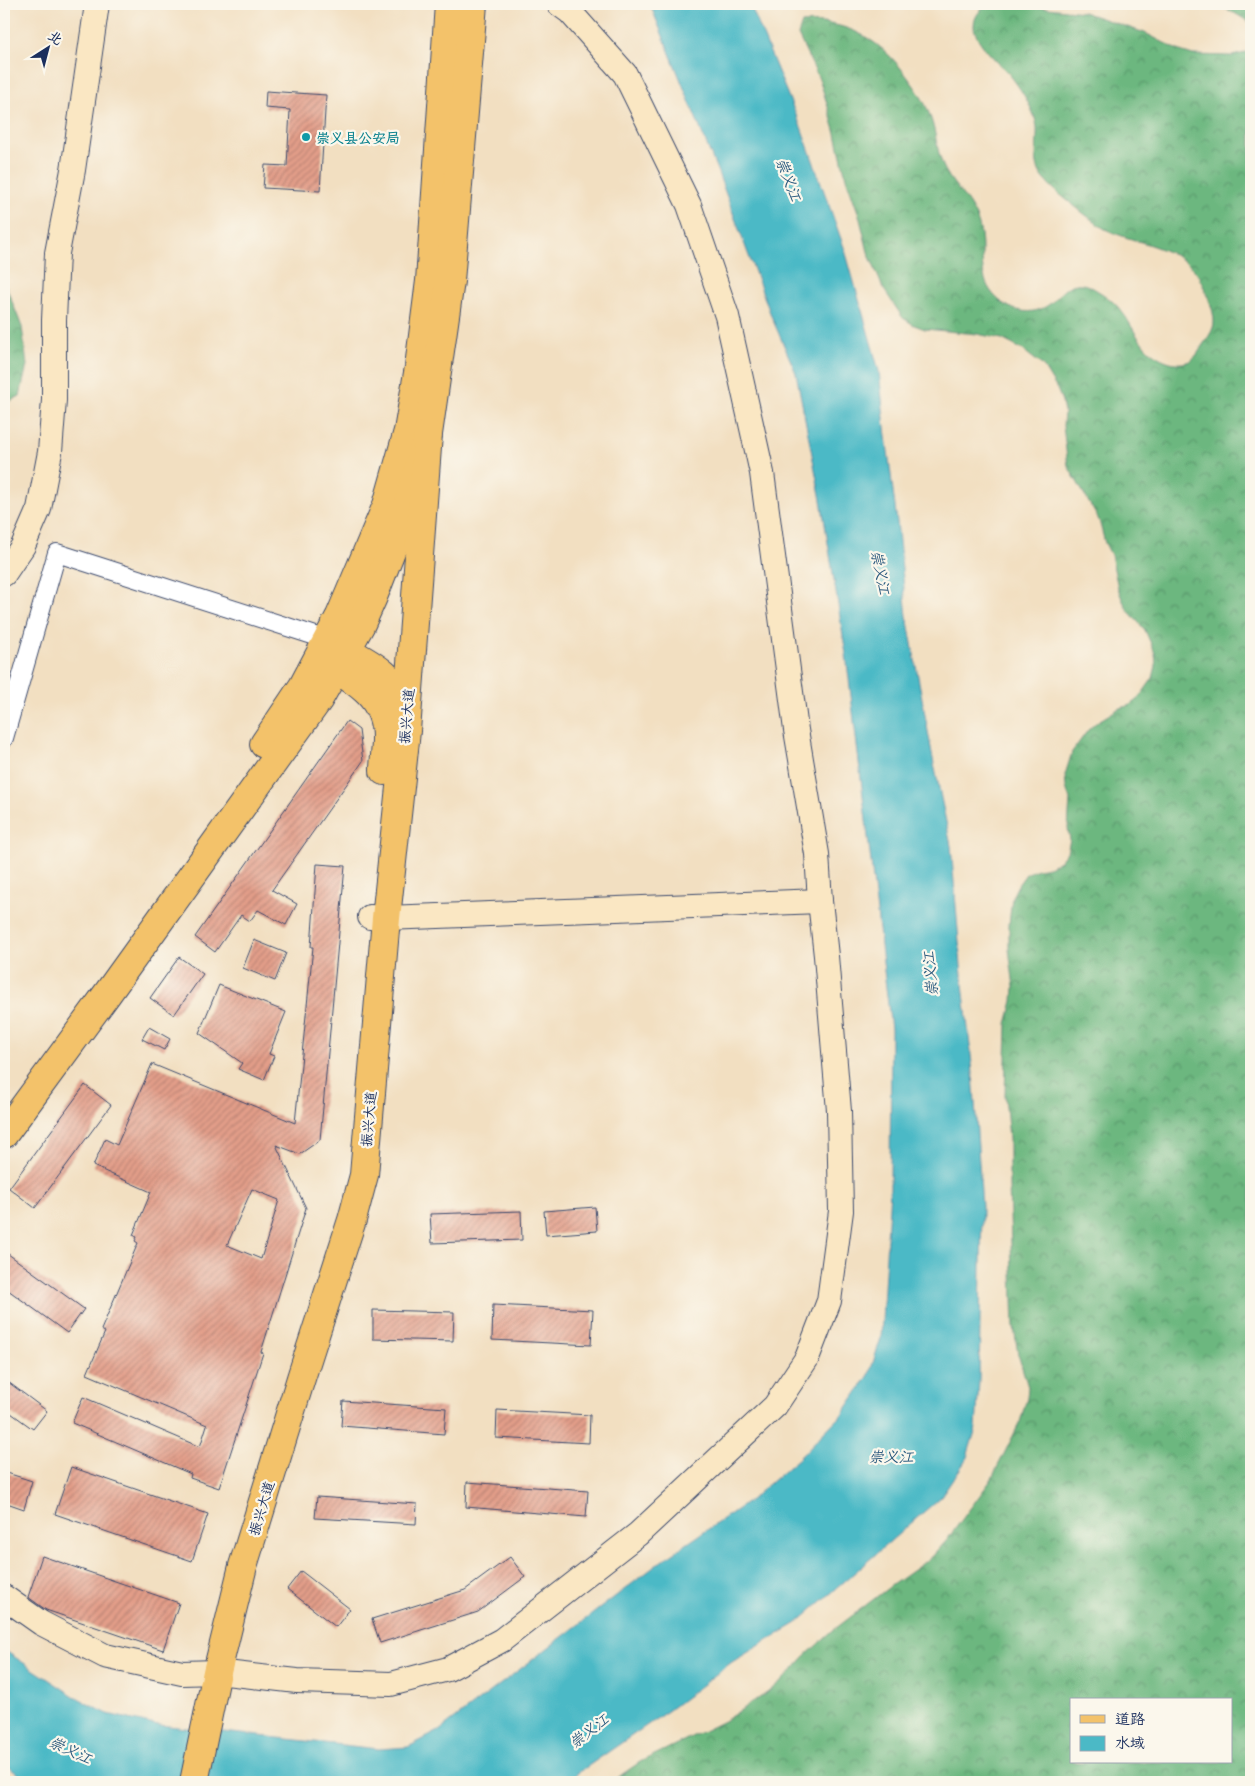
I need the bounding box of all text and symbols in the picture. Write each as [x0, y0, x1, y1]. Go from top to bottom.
north arrow [22, 22, 72, 72]
text: 北 [44, 24, 68, 50]
place label: 崇义县公安局 [316, 127, 400, 148]
marker: 崇义县公安局 [300, 131, 312, 143]
water label: 崇义江 [771, 154, 809, 205]
water label: 崇义江 [866, 548, 898, 597]
street label: 振兴大道 [393, 687, 419, 745]
water label: 崇义江 [915, 950, 942, 997]
street label: 振兴大道 [355, 1090, 381, 1148]
water label: 崇义江 [868, 1444, 914, 1467]
street label: 振兴大道 [243, 1478, 279, 1538]
legend [1070, 1698, 1232, 1764]
water label: 崇义江 [563, 1706, 614, 1753]
text: 道路 [1115, 1706, 1145, 1729]
water label: 崇义江 [46, 1729, 97, 1769]
text: 水域 [1115, 1730, 1145, 1753]

